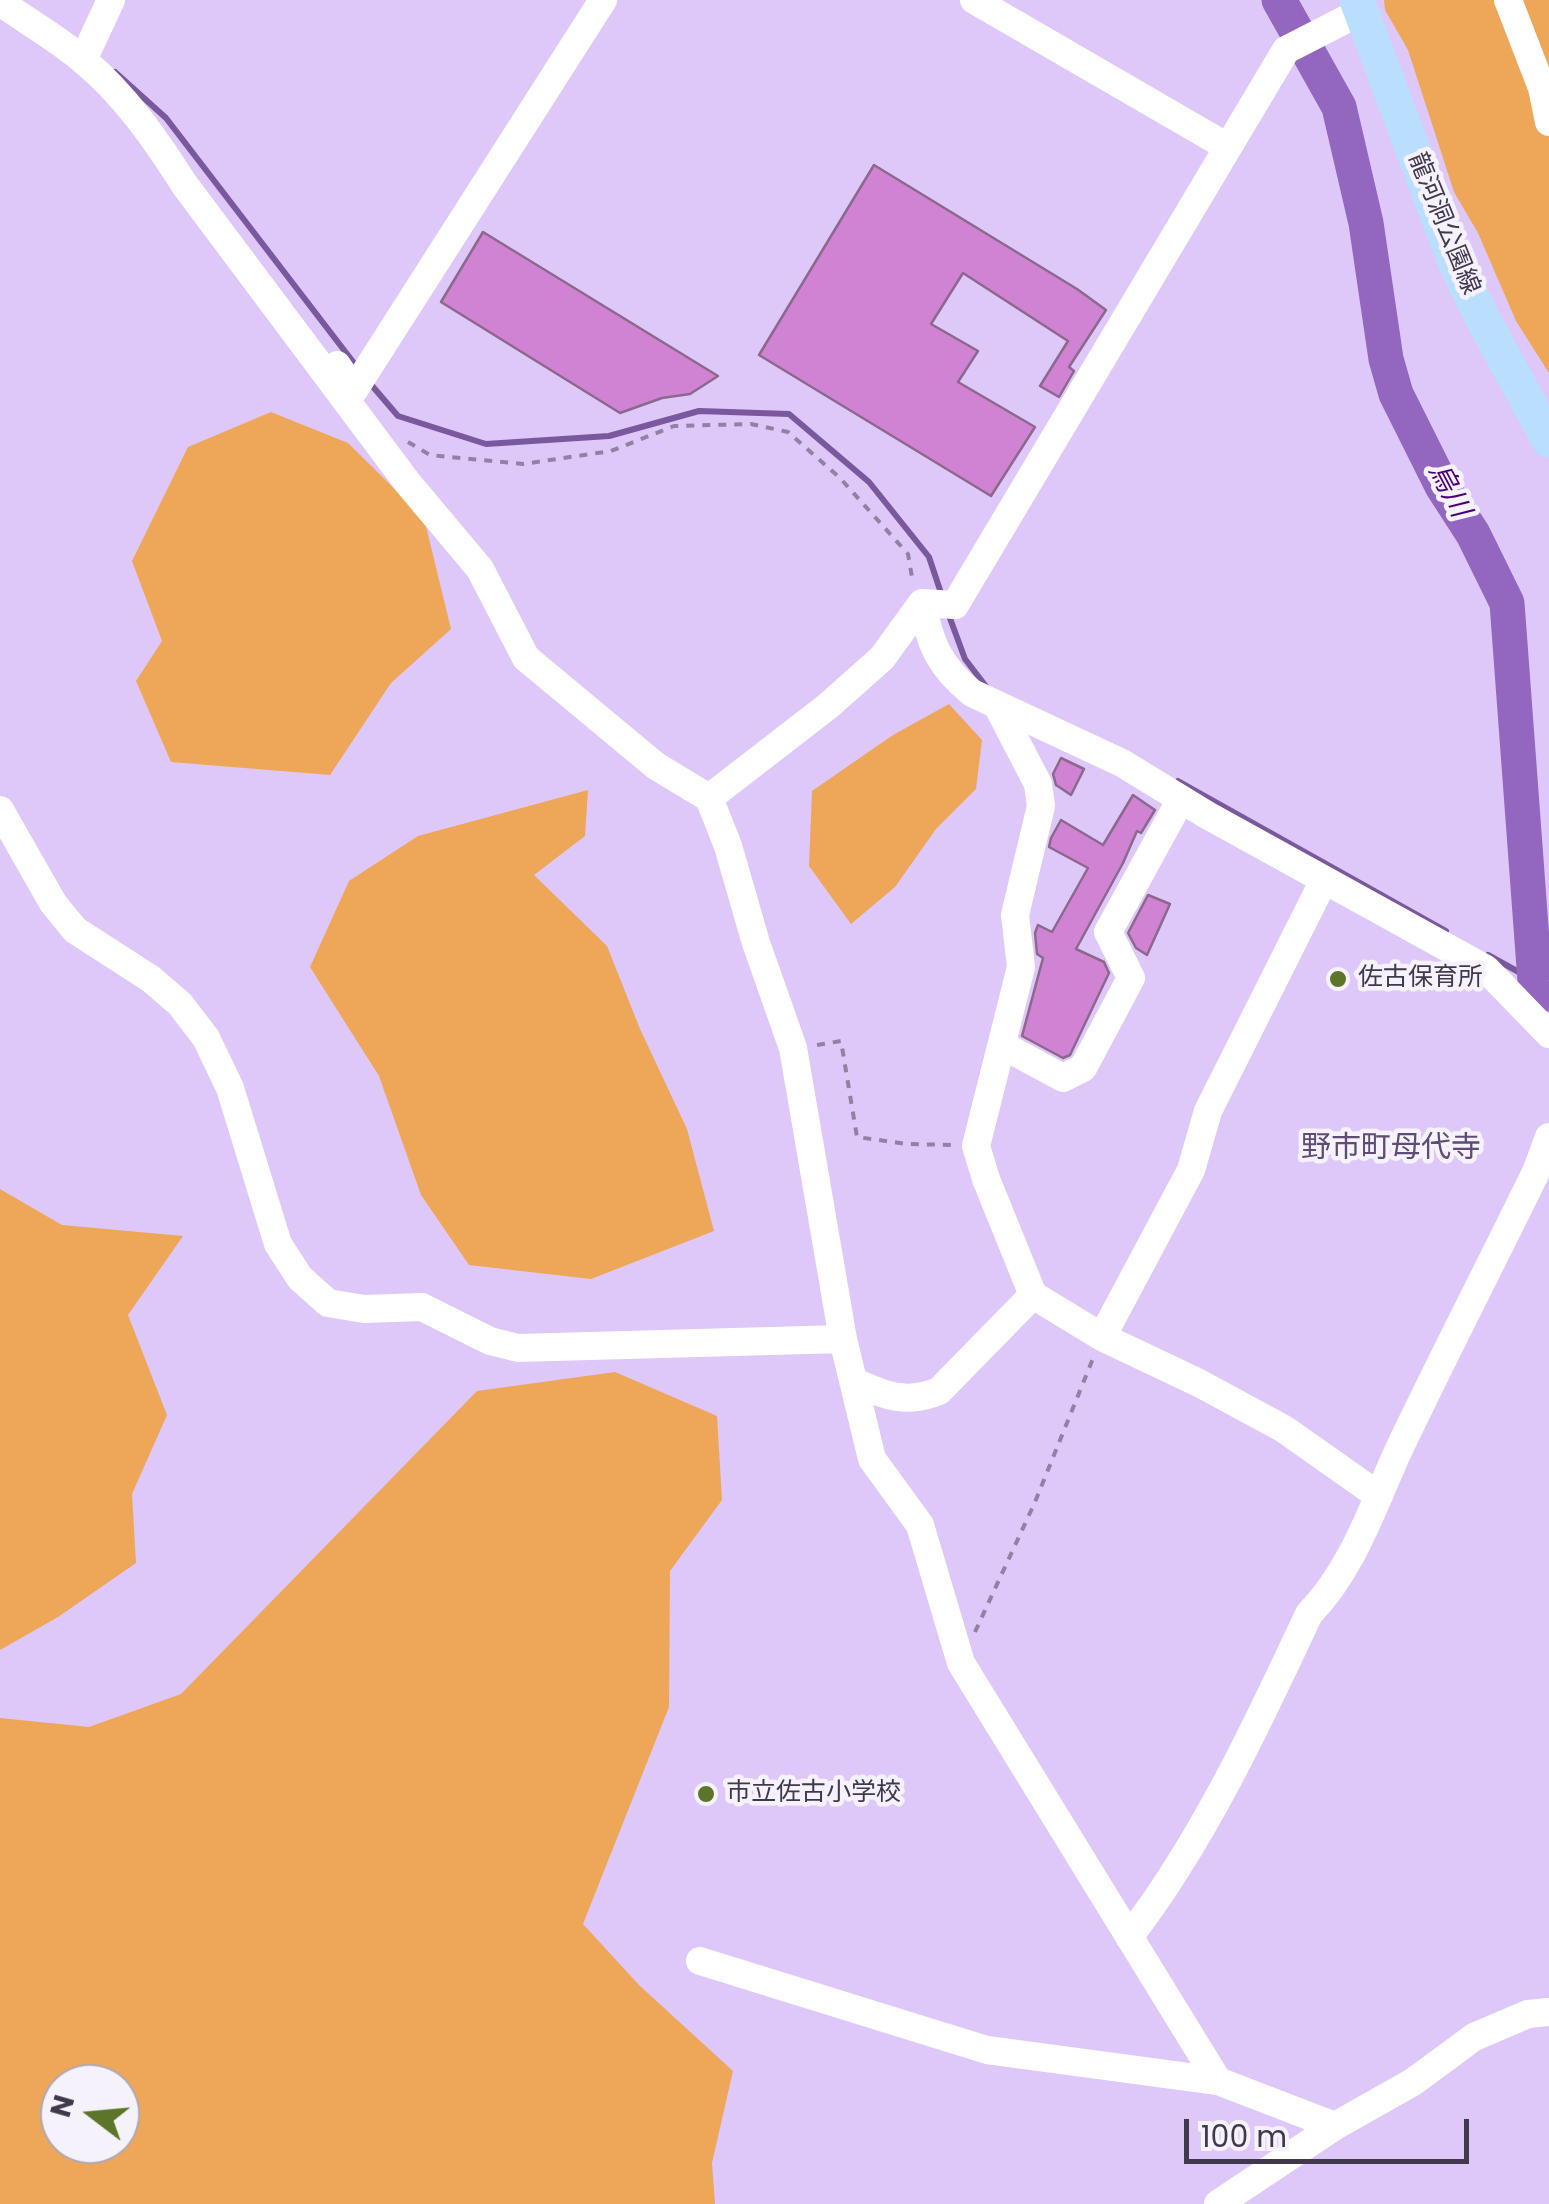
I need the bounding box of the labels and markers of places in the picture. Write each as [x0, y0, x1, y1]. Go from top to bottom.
place label: 佐古保育所 [1358, 964, 1483, 994]
marker: 佐古保育所 [1327, 968, 1349, 990]
place label: 市立佐古小学校 [726, 1779, 901, 1809]
marker: 市立佐古小学校 [695, 1783, 717, 1805]

